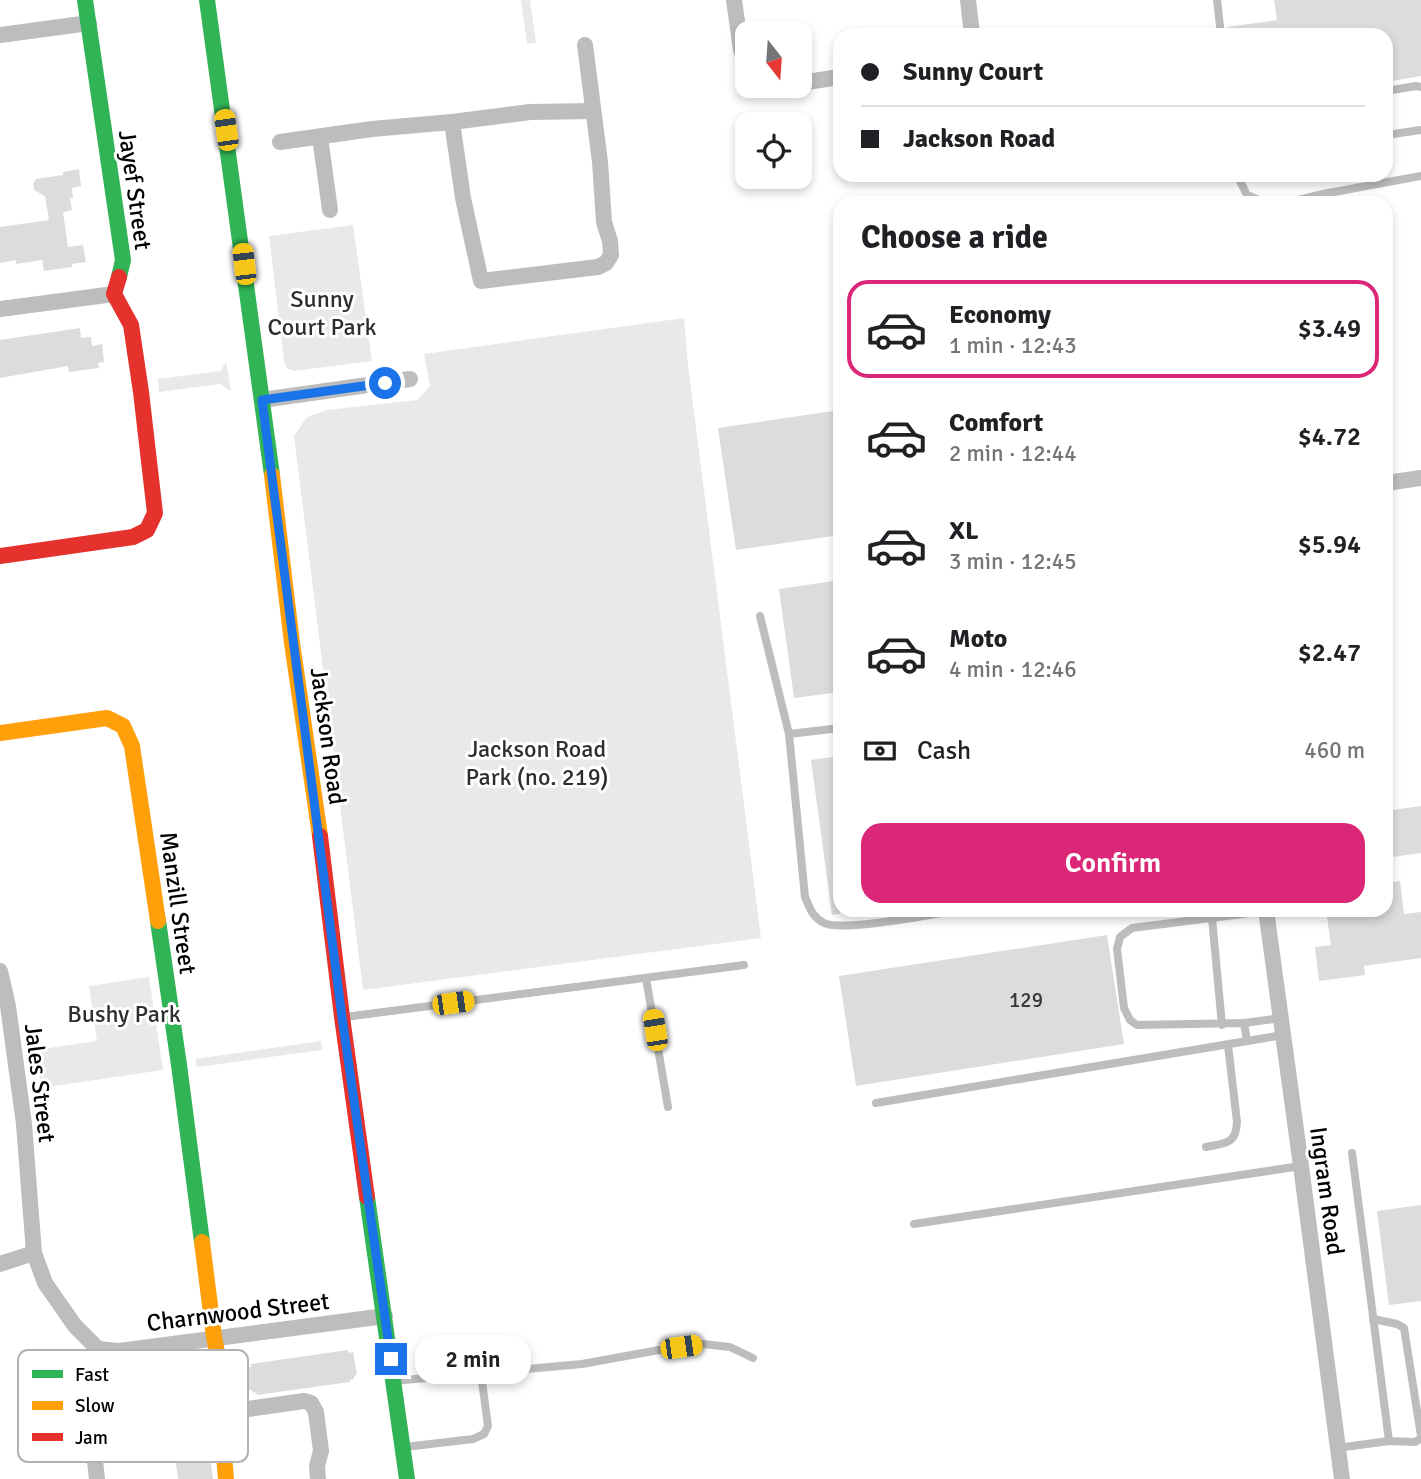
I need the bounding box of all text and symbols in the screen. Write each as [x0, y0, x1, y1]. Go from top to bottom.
north arrow [735, 21, 812, 98]
map controls [735, 21, 812, 189]
text: Sunny Court [903, 56, 1043, 88]
car [213, 108, 240, 152]
button: locate [735, 112, 812, 189]
text: Jackson Road [903, 123, 1055, 155]
street label: Jayef Street [112, 128, 158, 252]
text: Choose a ride [861, 218, 1048, 257]
car [232, 242, 257, 286]
park label: Sunny Court Park [267, 284, 377, 342]
icon: car [865, 298, 928, 361]
text: Economy [949, 299, 1051, 331]
text: $3.49 [1298, 313, 1361, 345]
text: 1 min · 12:43 [949, 331, 1077, 360]
route start [369, 367, 401, 399]
icon: car [865, 406, 928, 469]
text: Comfort [949, 407, 1043, 439]
text: $4.72 [1298, 421, 1361, 453]
text: 2 min · 12:44 [949, 439, 1077, 468]
icon: car [865, 514, 928, 577]
text: XL [949, 515, 979, 547]
text: $5.94 [1298, 529, 1361, 561]
text: 3 min · 12:45 [949, 547, 1077, 576]
icon: car [865, 622, 928, 685]
text: Moto [949, 623, 1007, 655]
text: $2.47 [1298, 637, 1361, 669]
text: 4 min · 12:46 [949, 655, 1077, 684]
street label: Jackson Road [304, 665, 352, 807]
icon: cash [861, 732, 899, 770]
park label: Jackson Road Park (no. 219) [465, 734, 609, 792]
text: Cash [917, 735, 971, 767]
text: 460 m [1304, 736, 1365, 765]
button: Confirm [861, 823, 1365, 903]
street label: Manzill Street [153, 830, 203, 976]
house number: 129 [1009, 987, 1043, 1013]
car [431, 990, 476, 1016]
park label: Bushy Park [67, 999, 181, 1029]
car [642, 1008, 669, 1052]
street label: Jales Street [18, 1022, 62, 1144]
street label: Ingram Road [1303, 1125, 1351, 1257]
street label: Charnwood Street [145, 1286, 331, 1338]
callout: 2 min [416, 1334, 531, 1384]
car [659, 1334, 704, 1360]
route end [375, 1343, 407, 1375]
text: 2 min [445, 1345, 501, 1374]
legend [18, 1350, 248, 1462]
text: Fast [75, 1363, 109, 1387]
text: Slow [75, 1394, 115, 1418]
text: Jam [75, 1426, 108, 1450]

